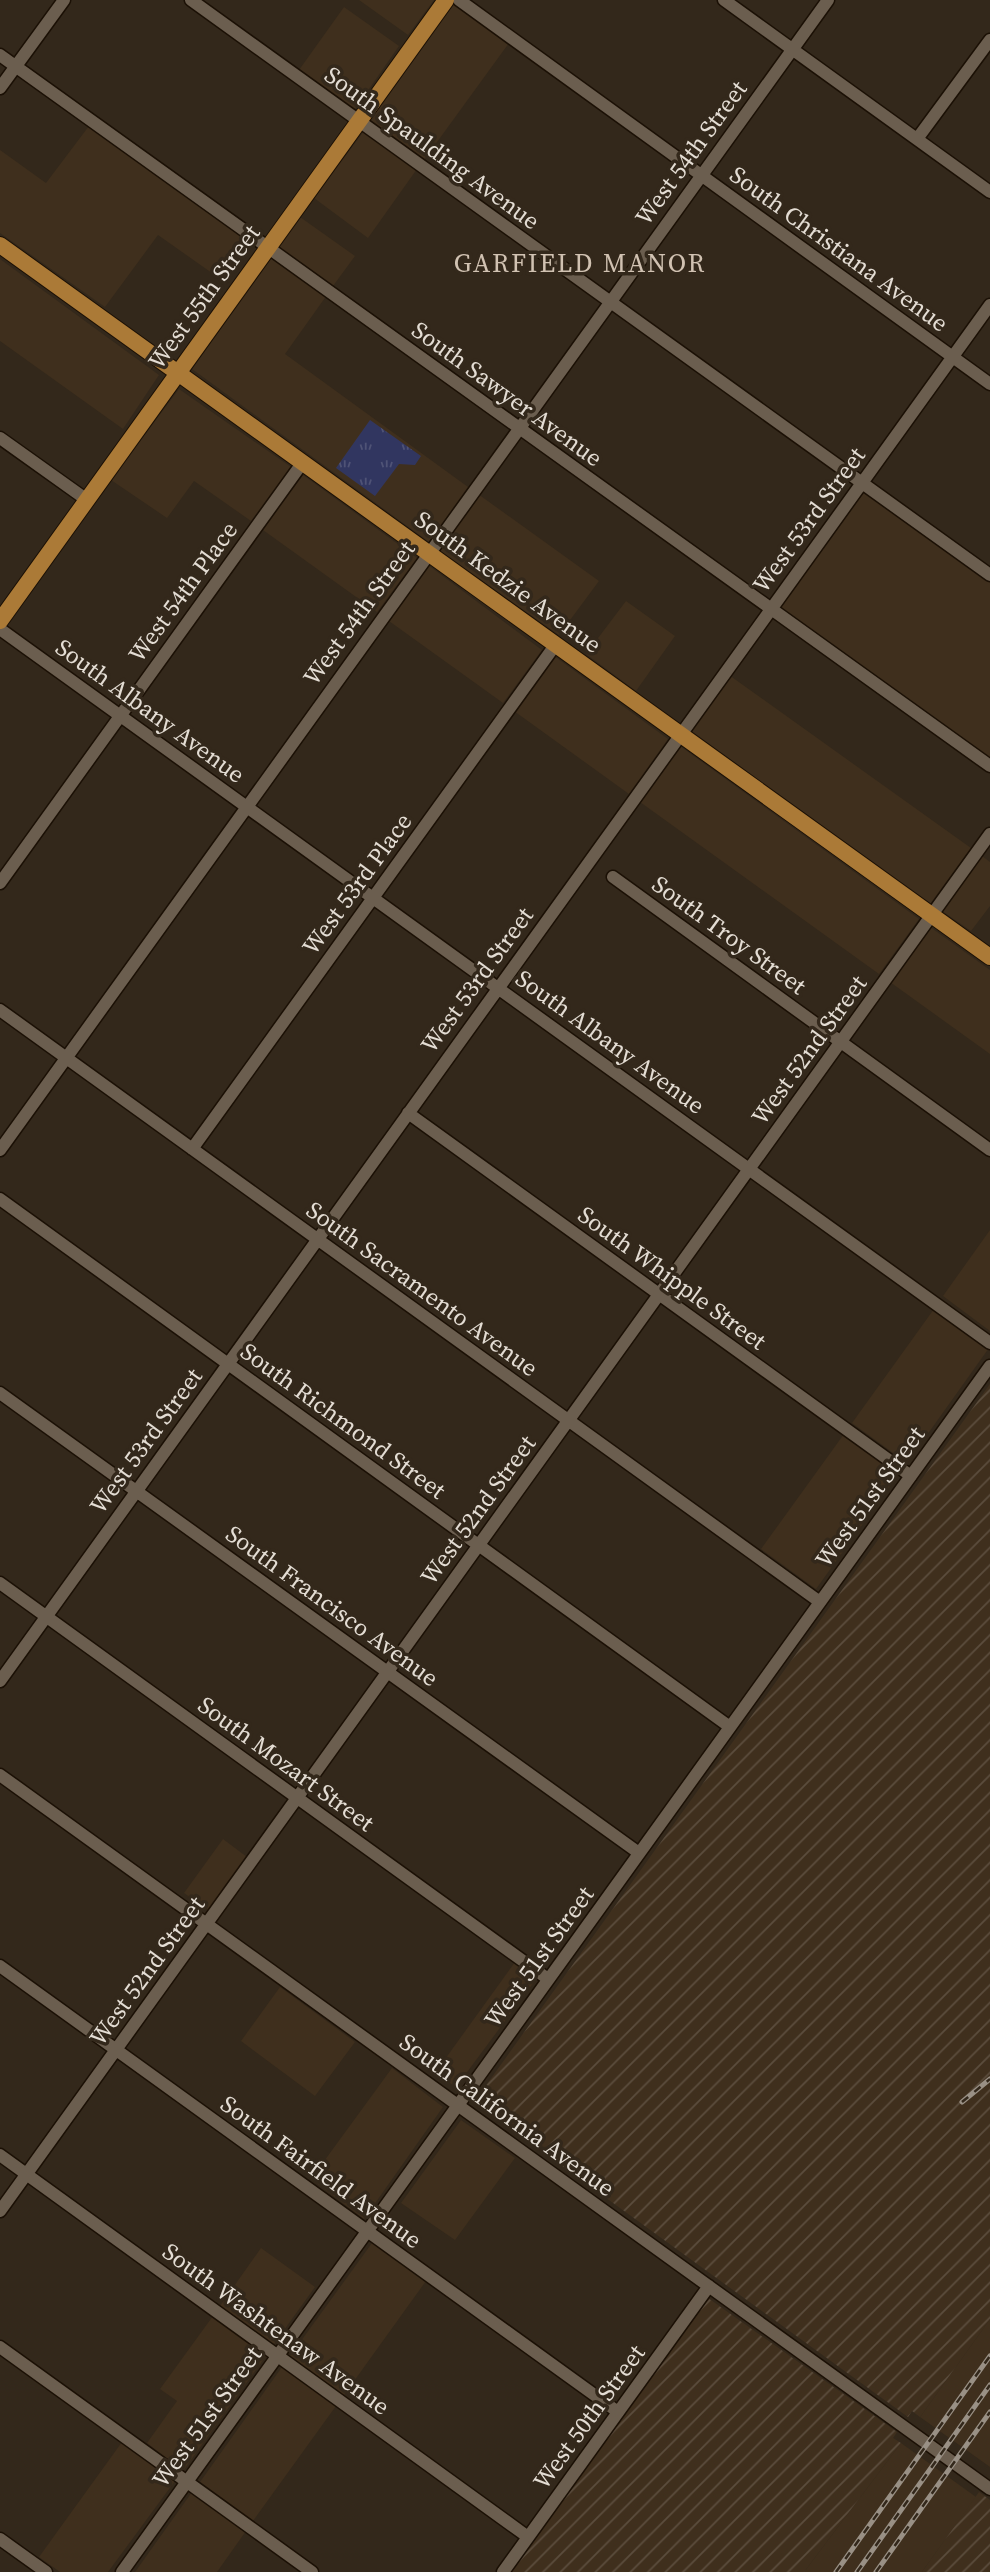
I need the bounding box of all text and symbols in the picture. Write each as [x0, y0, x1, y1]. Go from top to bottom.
street label: South Spaulding Avenue [318, 58, 547, 237]
street label: West 54th Street [627, 74, 754, 232]
street label: South Christiana Avenue [723, 158, 955, 339]
street label: West 55th Street [140, 218, 267, 376]
district label: GARFIELD MANOR [454, 245, 706, 281]
street label: South Sawyer Avenue [405, 313, 609, 474]
street label: West 53rd Street [745, 440, 873, 599]
street label: South Kedzie Avenue [408, 503, 608, 661]
street label: West 54th Place [120, 515, 245, 669]
street label: West 54th Street [295, 534, 422, 692]
street label: South Albany Avenue [49, 631, 252, 791]
street label: West 53rd Place [294, 806, 419, 961]
street label: South Troy Street [646, 867, 813, 1002]
street label: West 53rd Street [413, 900, 541, 1059]
street label: South Albany Avenue [509, 962, 712, 1122]
street label: West 52nd Street [743, 968, 874, 1131]
street label: South Sacramento Avenue [300, 1193, 545, 1384]
street label: South Whipple Street [571, 1198, 773, 1357]
street label: South Richmond Street [234, 1335, 453, 1506]
street label: West 53rd Street [82, 1361, 210, 1520]
street label: West 51st Street [807, 1419, 932, 1574]
street label: West 52nd Street [412, 1428, 543, 1591]
street label: South Francisco Avenue [219, 1517, 445, 1694]
street label: South Mozart Street [191, 1688, 381, 1839]
street label: West 51st Street [476, 1879, 601, 2034]
street label: West 52nd Street [81, 1889, 212, 2052]
street label: South California Avenue [393, 2025, 622, 2204]
street label: South Fairfield Avenue [214, 2087, 429, 2256]
street label: South Washtenaw Avenue [156, 2235, 397, 2422]
street label: West 50th Street [525, 2338, 652, 2496]
street label: West 51st Street [144, 2339, 269, 2494]

